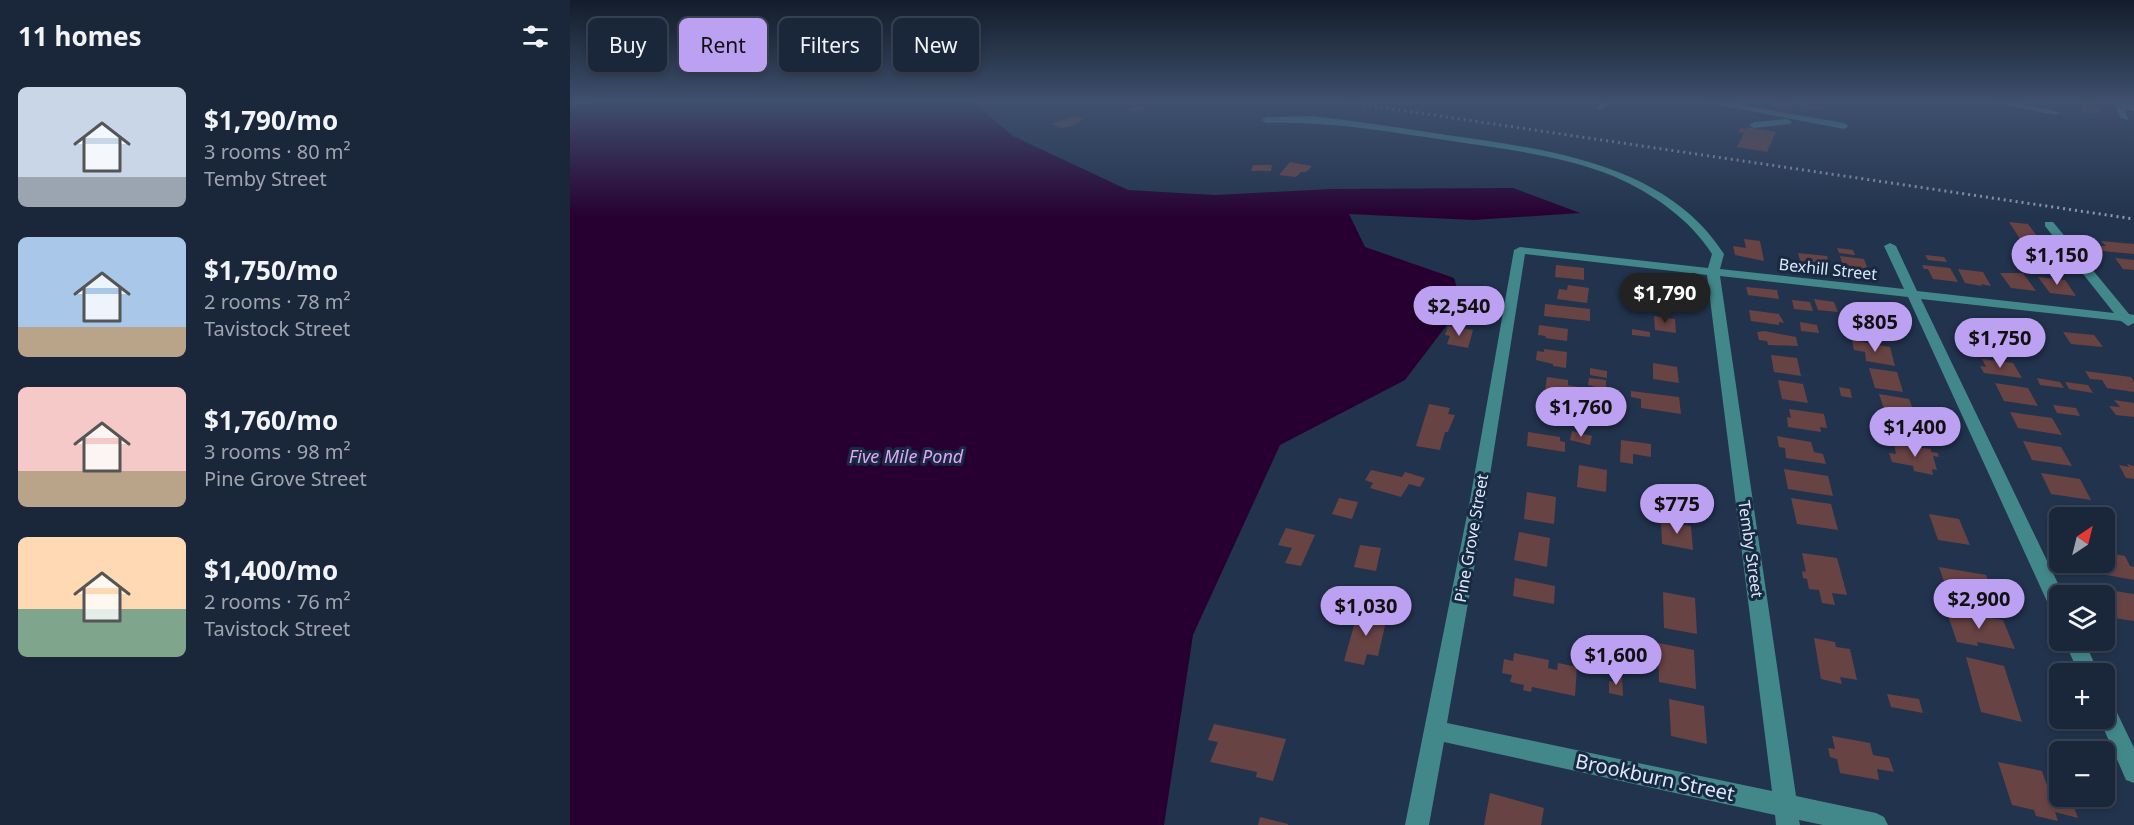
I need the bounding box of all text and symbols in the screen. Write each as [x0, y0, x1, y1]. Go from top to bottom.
text: 11 homes [18, 18, 142, 54]
chip: Buy [588, 18, 667, 72]
chip: Rent [679, 18, 767, 72]
chip: Filters [779, 18, 881, 72]
chip: New [893, 18, 979, 72]
icon: filters [519, 20, 552, 53]
text: $1,790/mo [204, 102, 338, 138]
icon: home [66, 111, 138, 183]
text: 3 rooms · 80 m² [204, 138, 351, 165]
text: Temby Street [204, 165, 327, 192]
pin: $1,150 [2008, 235, 2106, 286]
text: $1,150 [2026, 241, 2088, 268]
text: $1,750/mo [204, 252, 338, 288]
street label: Bexhill Street [1778, 253, 1878, 285]
icon: home [66, 261, 138, 333]
pin: $1,790 [1616, 273, 1714, 324]
text: $1,790 [1634, 279, 1696, 306]
pin: $2,540 [1410, 286, 1508, 337]
text: 2 rooms · 78 m² [204, 288, 351, 315]
text: $2,540 [1428, 292, 1490, 319]
pin: $805 [1839, 302, 1911, 353]
text: $805 [1852, 308, 1898, 335]
text: Tavistock Street [204, 315, 350, 342]
pin: $1,750 [1951, 318, 2049, 369]
text: $1,750 [1969, 324, 2031, 351]
pin: $1,760 [1532, 387, 1630, 438]
text: $1,760 [1550, 393, 1612, 420]
text: $1,760/mo [204, 402, 338, 438]
pin: $1,400 [1866, 407, 1964, 458]
icon: home [66, 411, 138, 483]
text: $1,400 [1884, 413, 1946, 440]
text: 3 rooms · 98 m² [204, 438, 351, 465]
water label: Five Mile Pond [849, 444, 964, 468]
text: Pine Grove Street [204, 465, 367, 492]
street label: Pine Grove Street [1449, 472, 1493, 604]
pin: $775 [1641, 484, 1713, 535]
text: $775 [1654, 490, 1700, 517]
street label: Temby Street [1733, 499, 1769, 599]
north arrow [2049, 507, 2115, 573]
map controls [2049, 507, 2115, 807]
text: $1,400/mo [204, 552, 338, 588]
icon: home [66, 561, 138, 633]
pin: $2,900 [1930, 579, 2028, 630]
text: $2,900 [1948, 585, 2010, 612]
button: layers [2049, 585, 2115, 651]
pin: $1,030 [1317, 586, 1415, 637]
text: 2 rooms · 76 m² [204, 588, 351, 615]
text: $1,030 [1335, 592, 1397, 619]
text: Tavistock Street [204, 615, 350, 642]
pin: $1,600 [1567, 635, 1665, 686]
text: $1,600 [1585, 641, 1647, 668]
button: + [2049, 663, 2115, 729]
button: − [2049, 741, 2115, 807]
street label: Brookburn Street [1573, 747, 1737, 807]

